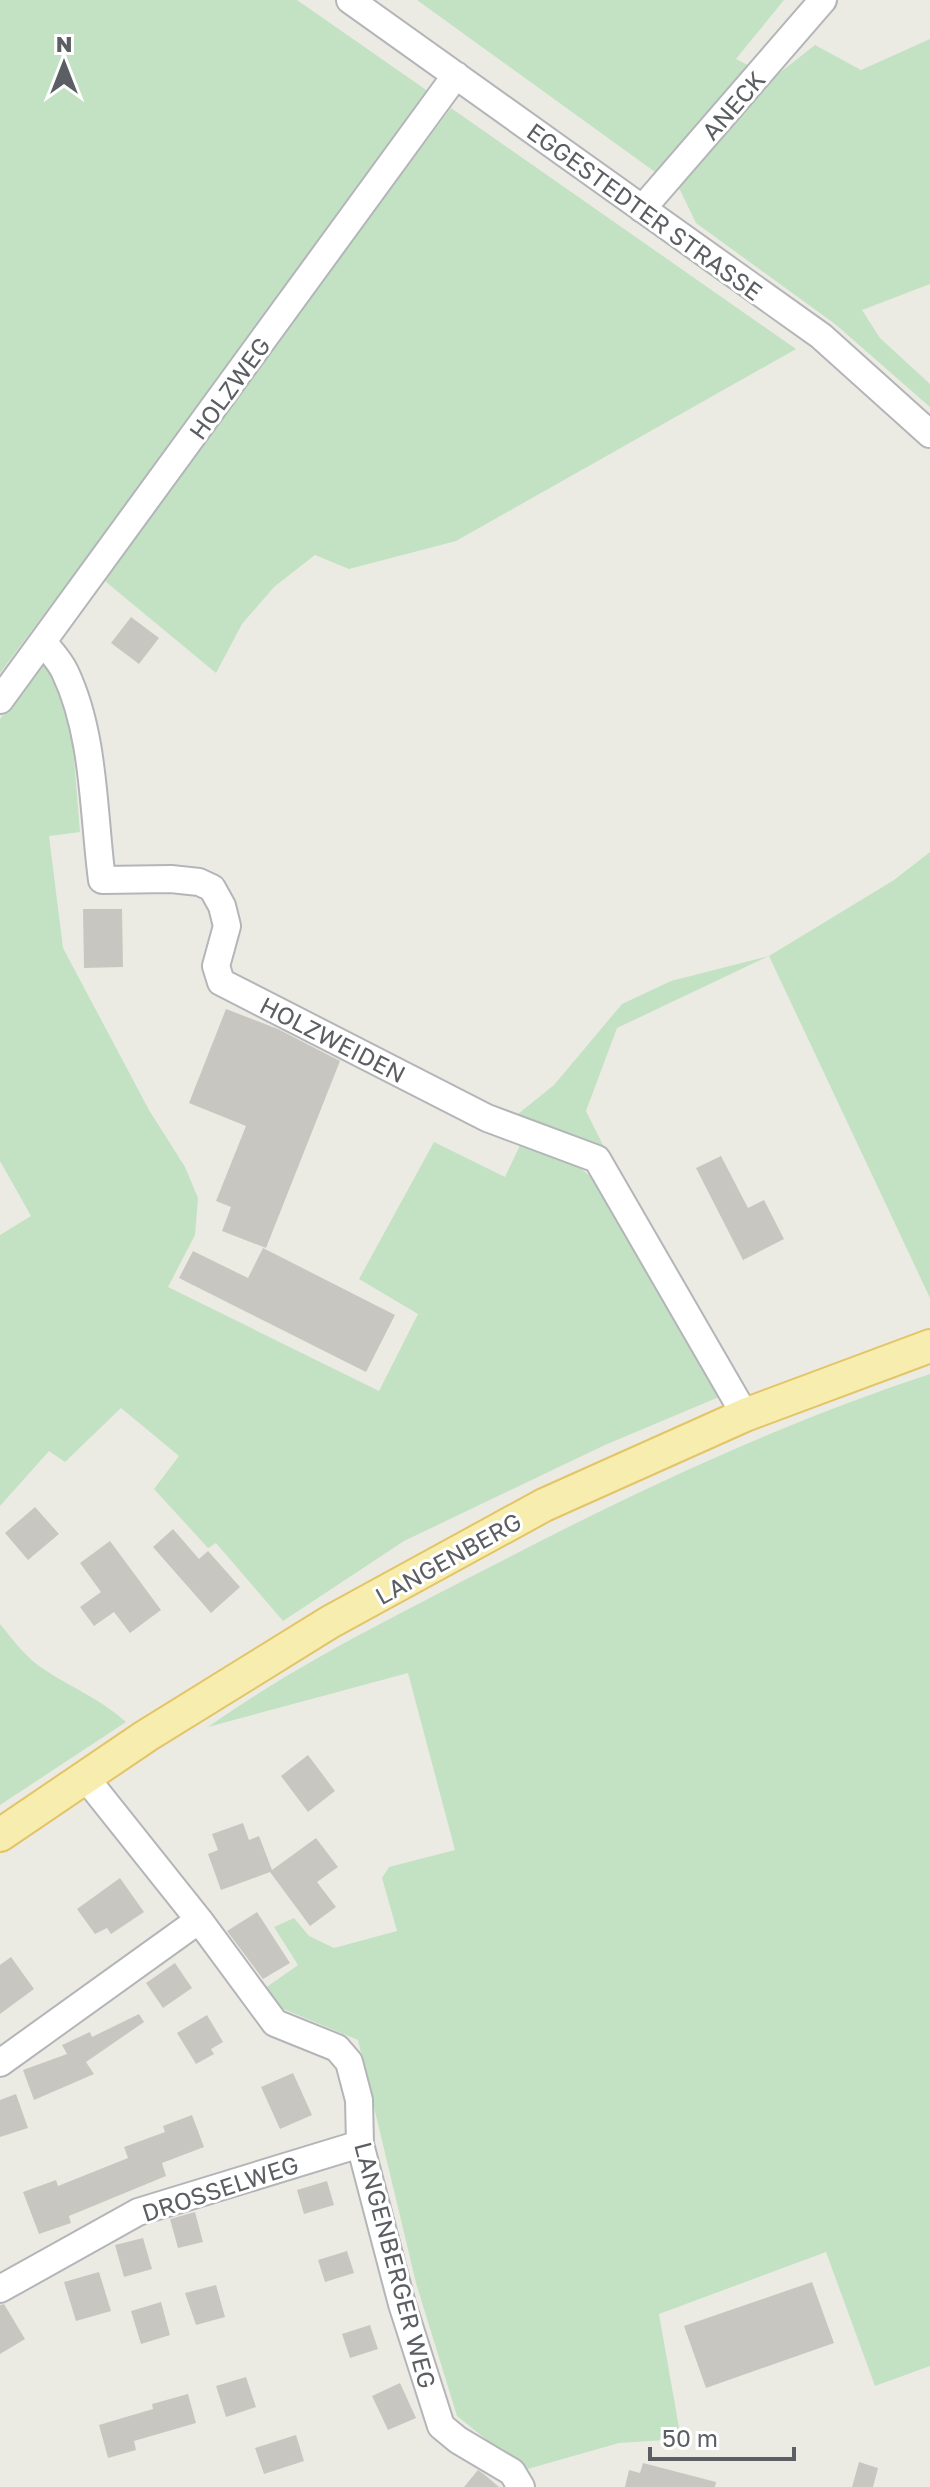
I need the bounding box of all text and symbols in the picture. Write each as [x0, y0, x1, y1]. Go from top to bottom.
north arrow [24, 24, 104, 104]
text: N [56, 30, 72, 57]
street label: ANECK [695, 65, 771, 145]
street label: EGGESTEDTER STRASSE [522, 116, 768, 306]
street label: HOLZWEG [182, 331, 276, 445]
street label: HOLZWEIDEN [255, 990, 411, 1088]
street label: LANGENBERG [370, 1506, 526, 1610]
street label: LANGENBERGER WEG [349, 2139, 443, 2391]
street label: DROSSELWEG [138, 2149, 302, 2227]
scale bar [650, 2411, 794, 2461]
text: 50 m [662, 2423, 718, 2452]

